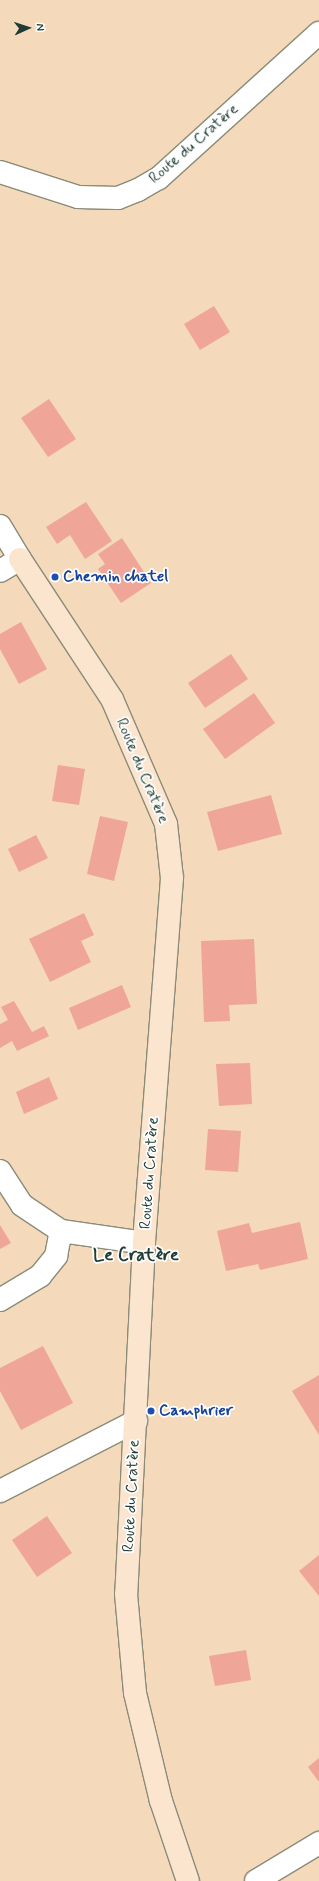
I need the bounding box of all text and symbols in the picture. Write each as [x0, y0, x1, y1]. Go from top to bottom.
north arrow [8, 8, 48, 48]
text: N [33, 23, 47, 31]
street label: Route du Cratère [145, 100, 243, 188]
place label: Chemin chatel [63, 567, 168, 587]
marker: Chemin chatel [50, 572, 60, 582]
street label: Route du Cratère [111, 715, 173, 827]
street label: Route du Cratère [137, 1116, 163, 1230]
district label: Le Cratère [93, 1244, 179, 1266]
place label: Camphrier [159, 1401, 233, 1421]
marker: Camphrier [146, 1406, 156, 1416]
street label: Route du Cratère [119, 1439, 145, 1553]

